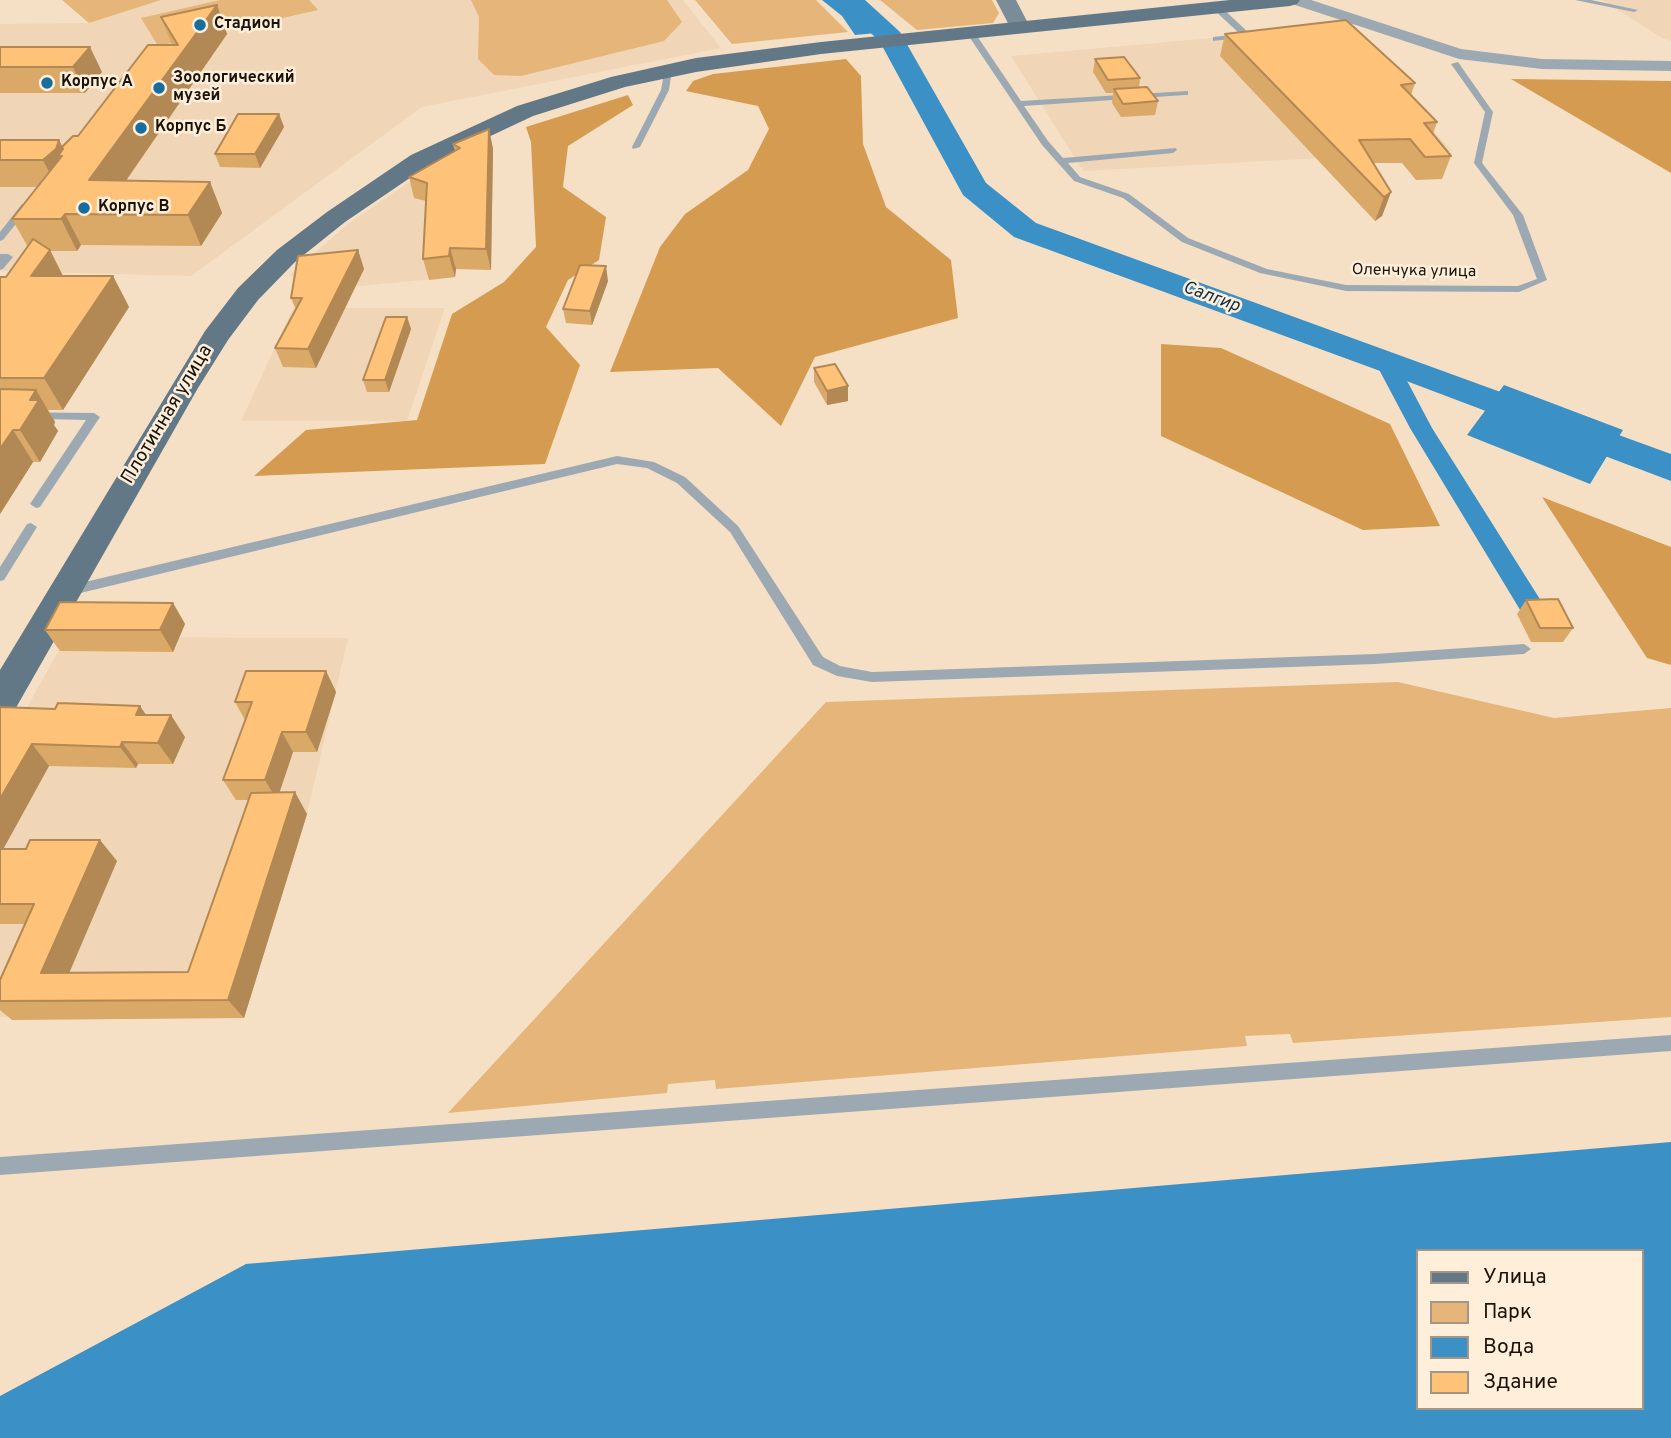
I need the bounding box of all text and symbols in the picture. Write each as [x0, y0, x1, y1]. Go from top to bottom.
place label: Стадион [214, 15, 281, 35]
marker: Стадион [192, 17, 208, 33]
place label: Зоологический музей [173, 69, 295, 107]
place label: Корпус А [61, 73, 133, 93]
marker: Корпус А [39, 75, 55, 91]
marker: Зоологический музей [151, 80, 167, 96]
place label: Корпус Б [155, 118, 226, 138]
marker: Корпус Б [133, 120, 149, 136]
place label: Корпус В [98, 198, 170, 218]
marker: Корпус В [76, 200, 92, 216]
street label: Оленчука улица [1352, 261, 1476, 283]
water label: Салгир [1180, 278, 1242, 318]
street label: Плотинная улица [118, 341, 218, 489]
legend [1416, 1249, 1643, 1410]
text: Улица [1483, 1264, 1547, 1291]
text: Парк [1483, 1299, 1532, 1326]
text: Вода [1483, 1334, 1534, 1361]
text: Здание [1483, 1369, 1558, 1396]

